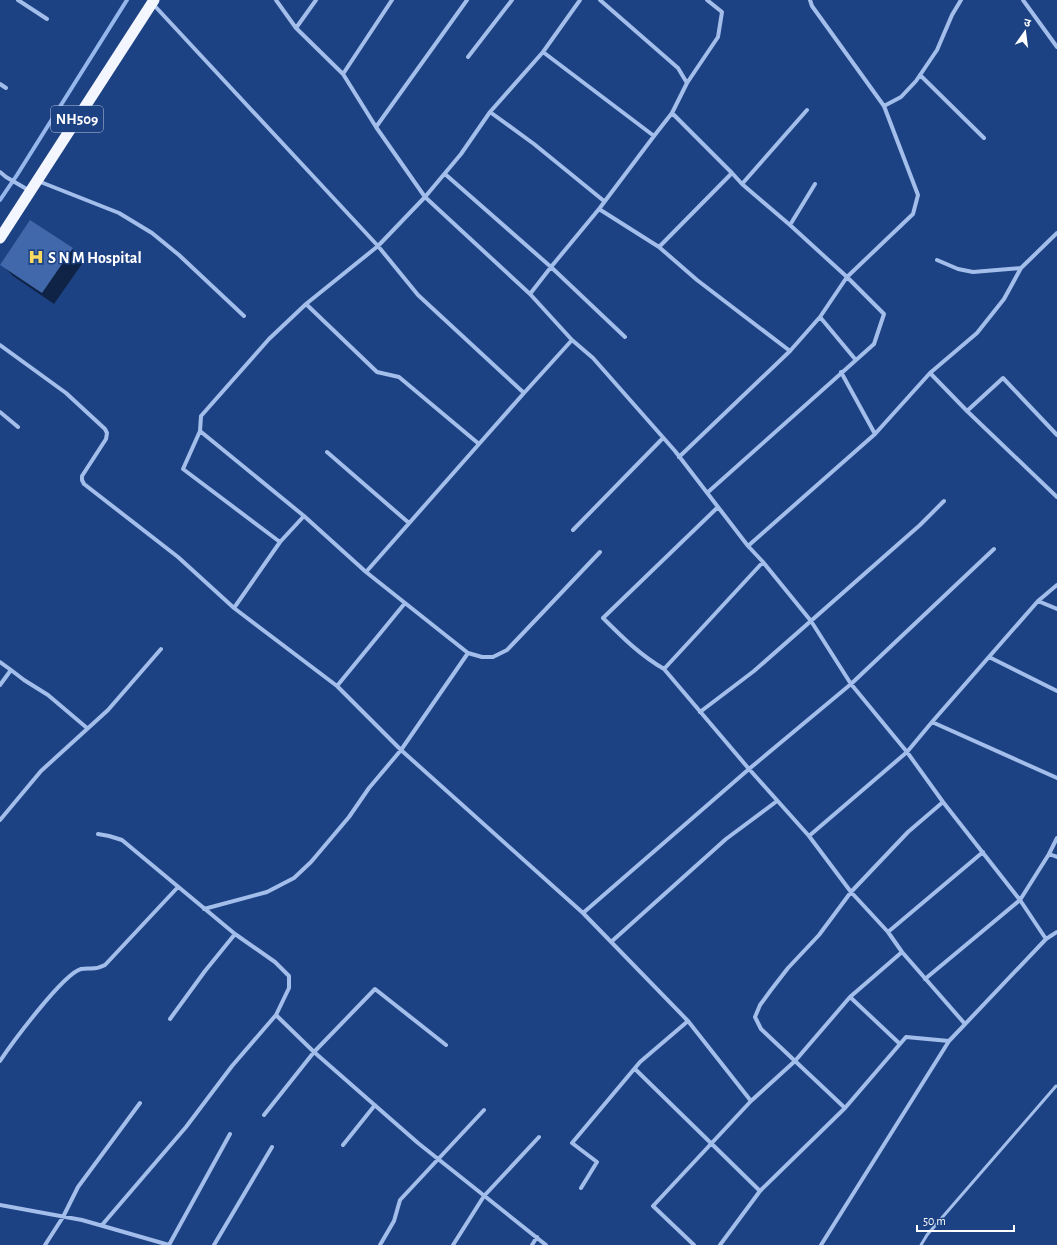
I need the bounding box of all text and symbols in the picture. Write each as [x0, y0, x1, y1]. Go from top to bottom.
north arrow [1005, 12, 1045, 52]
text: उ [1023, 17, 1032, 29]
road number: NH509 [51, 106, 103, 132]
hospital icon: S N M Hospital [27, 248, 45, 266]
place label: S N M Hospital [48, 250, 142, 266]
scale bar [917, 1207, 1014, 1233]
text: 50 m [923, 1215, 946, 1227]

